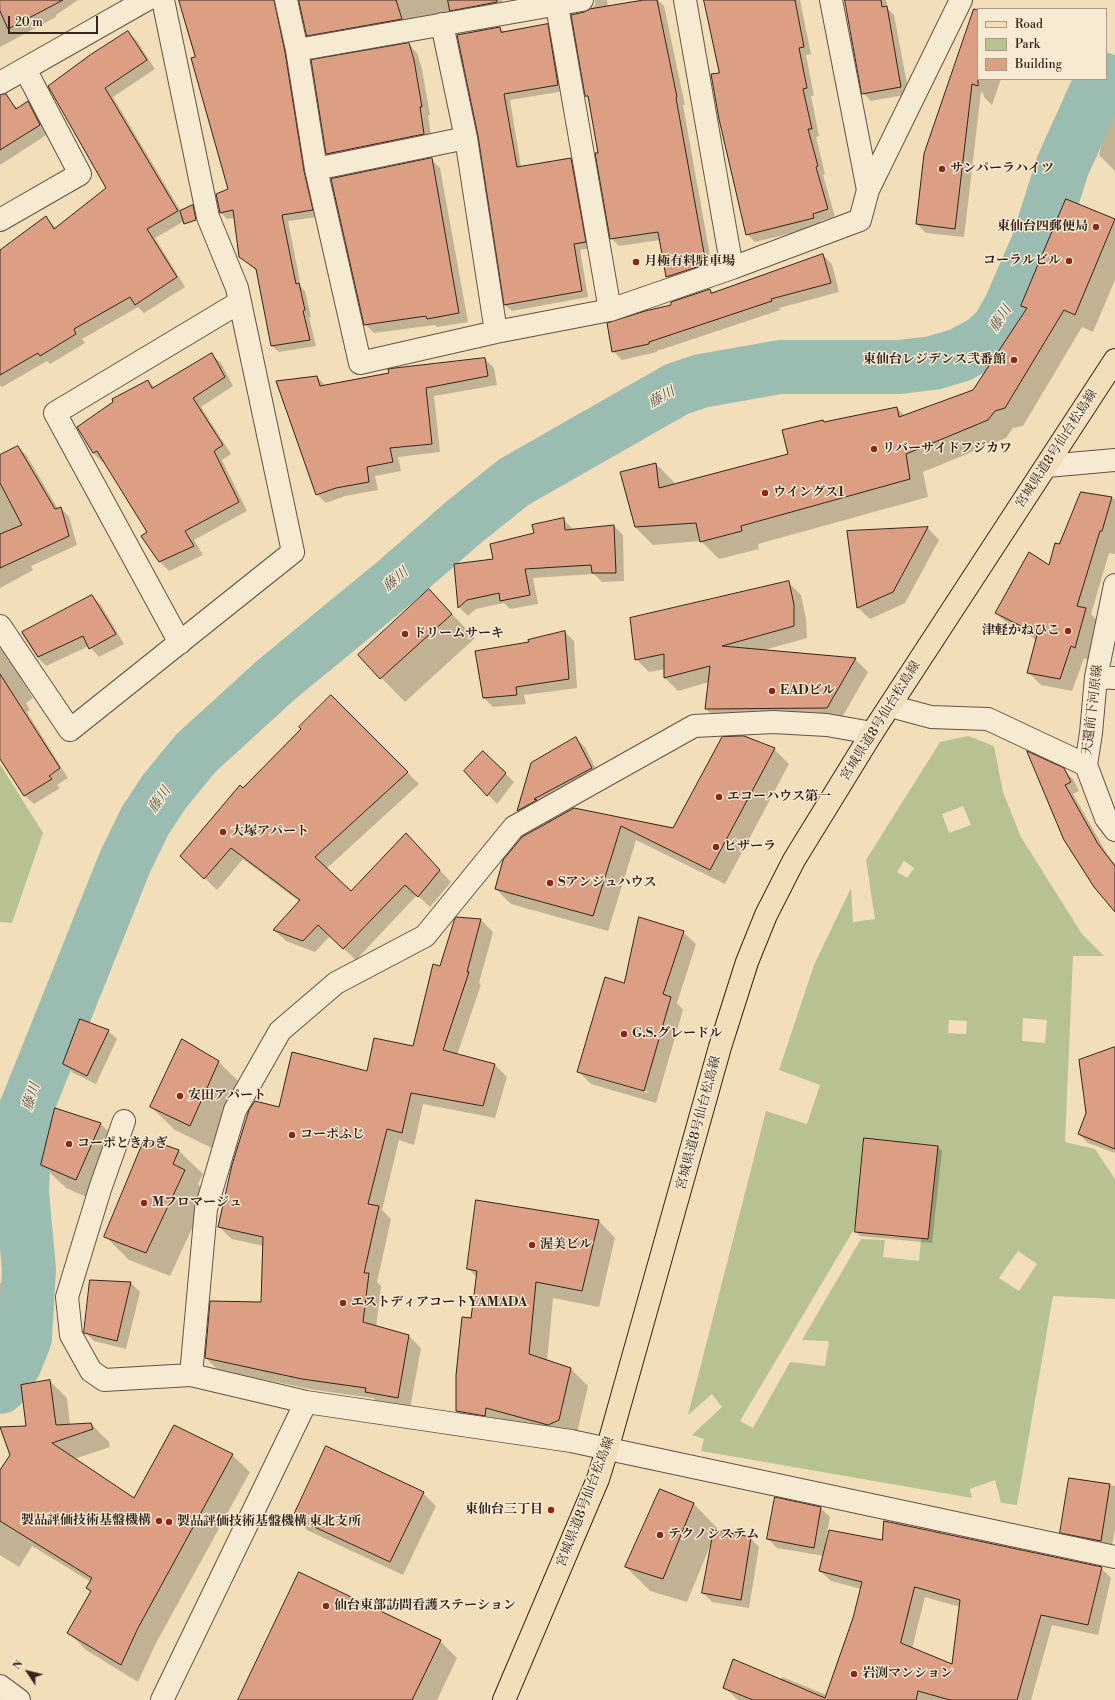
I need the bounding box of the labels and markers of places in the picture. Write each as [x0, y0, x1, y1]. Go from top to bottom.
place label: サンパーラハイツ [950, 161, 1054, 177]
marker: サンパーラハイツ [937, 164, 947, 174]
place label: 東仙台四郵便局 [997, 219, 1088, 235]
marker: 東仙台四郵便局 [1091, 222, 1101, 232]
place label: コーラルビル [983, 253, 1061, 269]
place label: 月極有料駐車場 [644, 254, 735, 270]
marker: コーラルビル [1064, 256, 1074, 266]
marker: 月極有料駐車場 [631, 257, 641, 267]
place label: 東仙台レジデンス弐番館 [863, 352, 1006, 368]
marker: 東仙台レジデンス弐番館 [1009, 355, 1019, 365]
place label: リバーサイドフジカワ [882, 441, 1012, 457]
marker: リバーサイドフジカワ [869, 444, 879, 454]
place label: ウイングス1 [773, 485, 844, 501]
marker: ウイングス1 [760, 488, 770, 498]
place label: 津軽かねひこ [982, 623, 1060, 639]
place label: ドリームサーキ [413, 626, 504, 642]
marker: 津軽かねひこ [1063, 626, 1073, 636]
marker: ドリームサーキ [400, 629, 410, 639]
place label: EADビル [780, 683, 835, 699]
marker: EADビル [767, 686, 777, 696]
place label: エコーハウス第一 [727, 789, 831, 805]
marker: エコーハウス第一 [714, 792, 724, 802]
place label: 大塚アパート [231, 824, 309, 840]
marker: 大塚アパート [218, 827, 228, 837]
place label: ピザーラ [724, 839, 776, 855]
marker: ピザーラ [711, 842, 721, 852]
place label: Sアンジュハウス [558, 875, 656, 891]
marker: Sアンジュハウス [545, 878, 555, 888]
place label: G.S.グレードル [632, 1026, 722, 1042]
marker: G.S.グレードル [619, 1029, 629, 1039]
place label: 安田アパート [188, 1088, 266, 1104]
marker: 安田アパート [175, 1091, 185, 1101]
place label: コーポふじ [300, 1127, 365, 1143]
marker: コーポふじ [287, 1130, 297, 1140]
place label: コーポときわぎ [77, 1136, 168, 1152]
marker: コーポときわぎ [64, 1139, 74, 1149]
place label: Mフロマージュ [152, 1195, 242, 1211]
marker: Mフロマージュ [139, 1198, 149, 1208]
place label: 渥美ビル [540, 1237, 592, 1253]
marker: 渥美ビル [527, 1240, 537, 1250]
place label: エストディアコートYAMADA [351, 1295, 527, 1311]
marker: エストディアコートYAMADA [338, 1298, 348, 1308]
place label: 東仙台三丁目 [465, 1502, 543, 1518]
marker: 東仙台三丁目 [546, 1505, 556, 1515]
place label: 製品評価技術基盤機構 [21, 1513, 151, 1529]
place label: 製品評価技術基盤機構 東北支所 [177, 1514, 361, 1530]
marker: 製品評価技術基盤機構 [154, 1516, 164, 1526]
marker: 製品評価技術基盤機構 東北支所 [164, 1517, 174, 1527]
place label: テクノシステム [668, 1527, 759, 1543]
marker: テクノシステム [655, 1530, 665, 1540]
place label: 仙台東部訪問看護ステーション [334, 1598, 516, 1614]
marker: 仙台東部訪問看護ステーション [321, 1601, 331, 1611]
place label: 岩渕マンション [862, 1666, 953, 1682]
marker: 岩渕マンション [849, 1669, 859, 1679]

